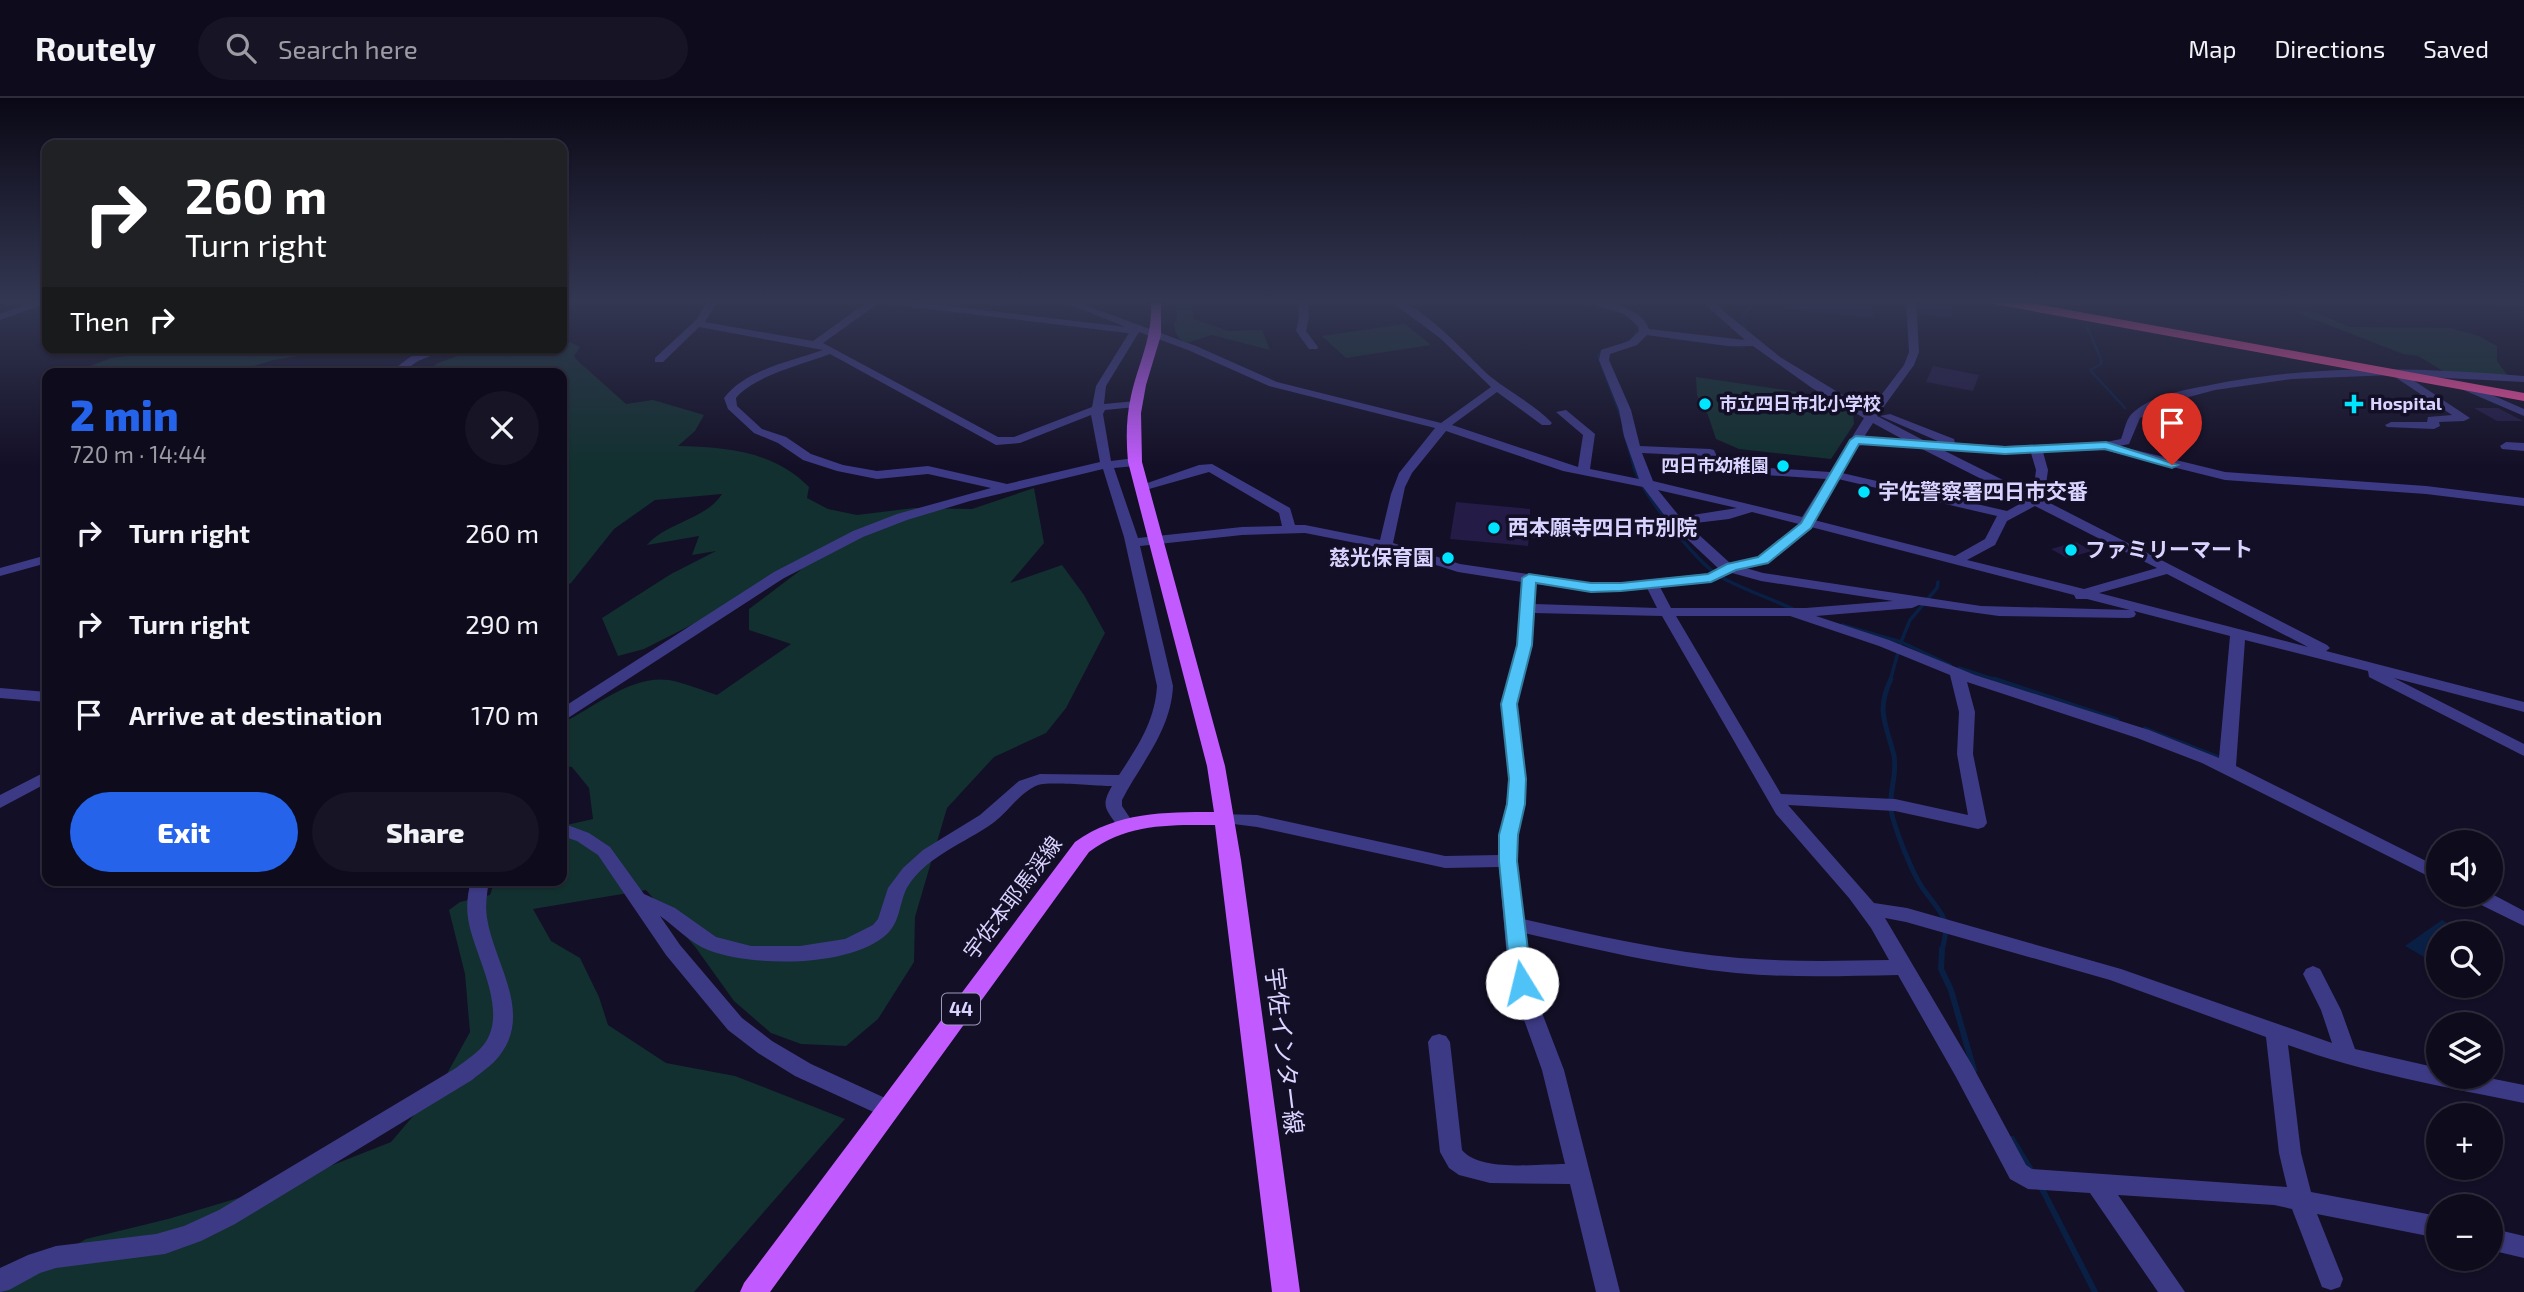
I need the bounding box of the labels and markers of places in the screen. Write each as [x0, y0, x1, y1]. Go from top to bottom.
place label: 市立四日市北小学校 [1719, 392, 1881, 414]
place label: Hospital [2370, 392, 2442, 414]
pin [2142, 393, 2202, 465]
marker: Hospital [2344, 394, 2364, 414]
marker: 市立四日市北小学校 [1697, 396, 1713, 412]
place label: 四日市幼稚園 [1661, 454, 1769, 476]
marker: 四日市幼稚園 [1775, 458, 1791, 474]
place label: 宇佐警察署四日市交番 [1878, 478, 2088, 503]
marker: 宇佐警察署四日市交番 [1856, 484, 1872, 500]
place label: 西本願寺四日市別院 [1508, 514, 1697, 539]
marker: 西本願寺四日市別院 [1486, 520, 1502, 536]
place label: ファミリーマート [2085, 536, 2253, 561]
marker: ファミリーマート [2063, 542, 2079, 558]
place label: 慈光保育園 [1329, 544, 1434, 569]
marker: 慈光保育園 [1440, 550, 1456, 566]

